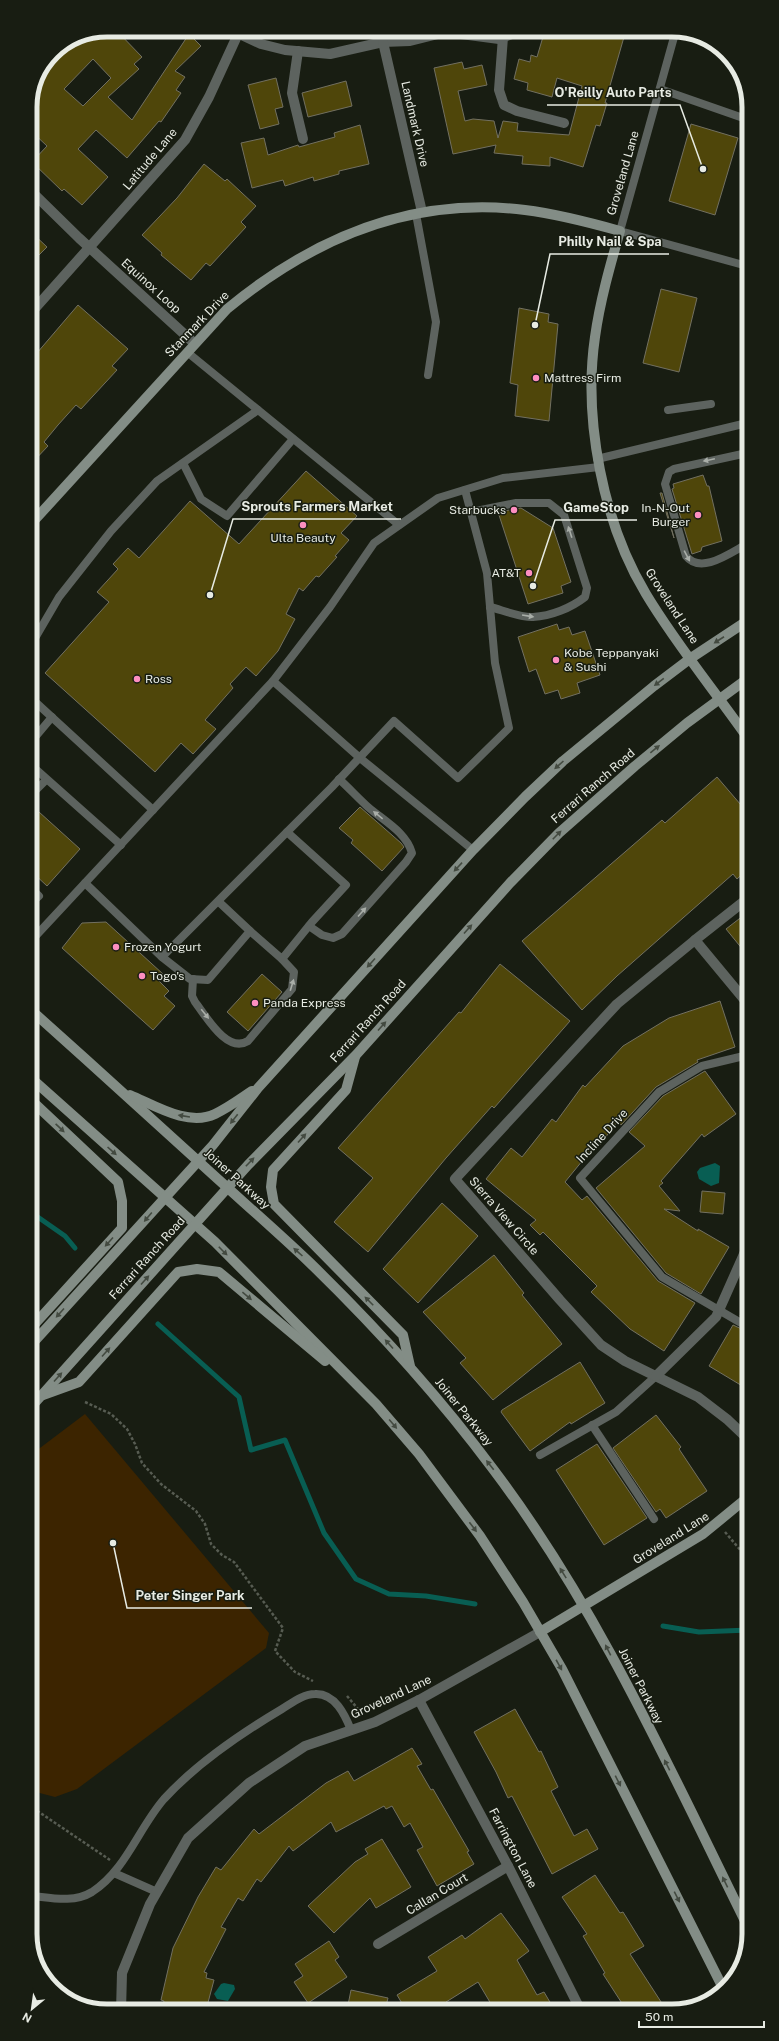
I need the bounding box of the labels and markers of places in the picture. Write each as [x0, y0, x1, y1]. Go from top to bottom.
callout: O'Reilly Auto Parts [547, 80, 680, 105]
callout: Philly Nail & Spa [550, 229, 669, 254]
place label: Mattress Firm [544, 371, 621, 385]
marker: Mattress Firm [531, 373, 541, 383]
callout: Sprouts Farmers Market [233, 494, 401, 519]
callout: GameStop [555, 495, 637, 520]
place label: In-N-Out Burger [641, 501, 690, 529]
place label: Starbucks [449, 503, 506, 517]
marker: Starbucks [509, 505, 519, 515]
marker: In-N-Out Burger [693, 510, 703, 520]
marker: Ulta Beauty [298, 520, 308, 530]
place label: Ulta Beauty [270, 531, 336, 545]
place label: AT&T [492, 566, 521, 580]
marker: AT&T [524, 568, 534, 578]
place label: Kobe Teppanyaki & Sushi [564, 646, 659, 674]
marker: Kobe Teppanyaki & Sushi [551, 655, 561, 665]
place label: Ross [145, 672, 172, 686]
marker: Ross [132, 674, 142, 684]
place label: Frozen Yogurt [124, 940, 202, 954]
marker: Frozen Yogurt [111, 942, 121, 952]
place label: Togo's [150, 969, 184, 983]
marker: Togo's [137, 971, 147, 981]
place label: Panda Express [263, 996, 346, 1010]
marker: Panda Express [250, 998, 260, 1008]
callout: Peter Singer Park [127, 1583, 252, 1608]

